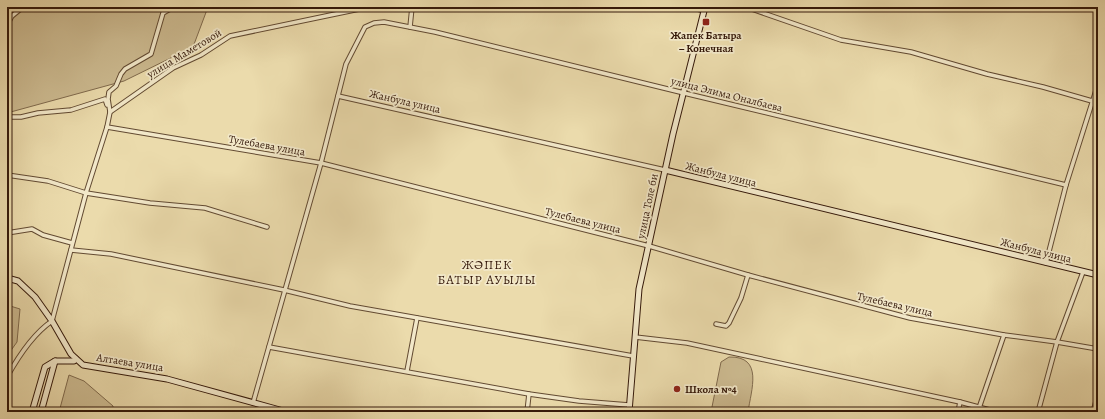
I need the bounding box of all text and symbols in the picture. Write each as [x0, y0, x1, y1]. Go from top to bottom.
marker: Жапек Батыра – Конечная [701, 17, 711, 27]
street label: улица Маметовой [143, 25, 224, 82]
place label: Жапек Батыра – Конечная [670, 28, 742, 56]
street label: улица Элима Оналбаева [669, 73, 785, 116]
street label: Жанбула улица [368, 86, 443, 117]
street label: Тулебаева улица [228, 131, 307, 160]
street label: Жанбула улица [684, 158, 759, 191]
street label: улица Толе би [633, 172, 662, 241]
street label: Тулебаева улица [544, 204, 623, 237]
street label: Жанбула улица [999, 234, 1074, 267]
district label: ЖӘПЕК БАТЫР АУЫЛЫ [438, 256, 536, 288]
street label: Тулебаева улица [856, 288, 935, 321]
street label: Алтаева улица [94, 350, 165, 375]
place label: Школа №4 [685, 382, 737, 397]
marker: Школа №4 [672, 384, 682, 394]

